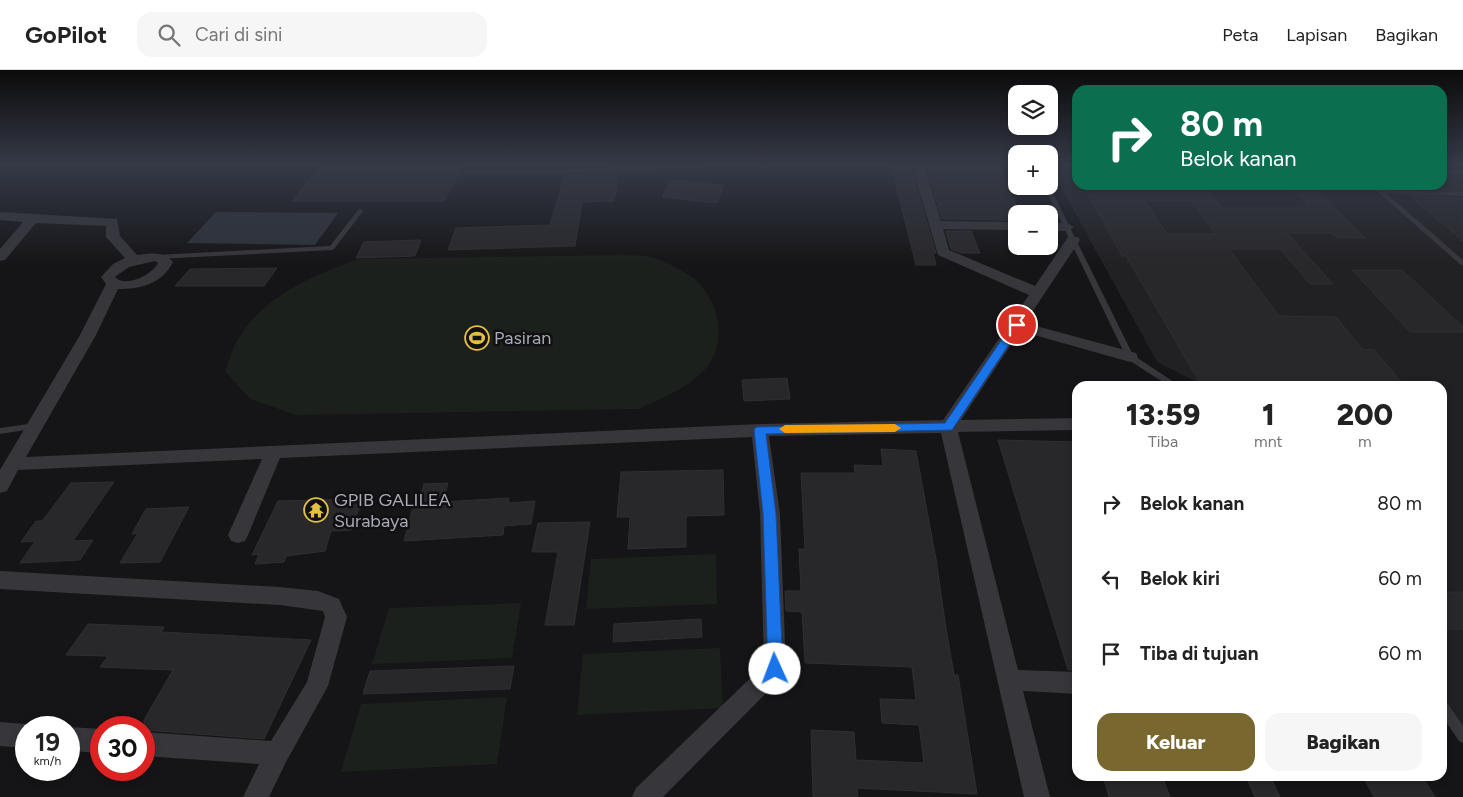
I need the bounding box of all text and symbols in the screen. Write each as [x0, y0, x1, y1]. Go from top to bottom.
search box [137, 12, 487, 57]
text: GoPilot [25, 20, 107, 49]
icon: search [155, 21, 183, 49]
text: Cari di sini [195, 23, 282, 46]
text: Peta [1222, 24, 1258, 46]
text: Lapisan [1286, 24, 1347, 46]
text: Bagikan [1375, 24, 1438, 46]
map controls [1008, 85, 1058, 255]
button: layers [1008, 85, 1058, 135]
text: 80 m [1180, 103, 1263, 145]
icon: right [1097, 105, 1162, 170]
button: + [1008, 145, 1058, 195]
text: Belok kanan [1180, 145, 1297, 172]
button: − [1008, 205, 1058, 255]
pin [996, 304, 1038, 346]
icon: arrive [1003, 311, 1031, 339]
sports icon: Pasiran [464, 325, 490, 351]
place label: Pasiran [494, 327, 551, 349]
text: 13:59 [1126, 396, 1200, 433]
text: 1 [1262, 396, 1275, 433]
text: 200 [1336, 396, 1393, 433]
text: Tiba [1148, 432, 1178, 451]
text: mnt [1254, 432, 1283, 451]
text: m [1358, 432, 1372, 451]
place label: GPIB GALILEA Surabaya [334, 489, 451, 532]
icon: right [1097, 490, 1125, 518]
text: Belok kanan [1140, 492, 1244, 515]
text: 80 m [1377, 492, 1422, 515]
temple icon: GPIB GALILEA Surabaya [303, 497, 329, 523]
icon: left [1097, 565, 1125, 593]
text: Belok kiri [1140, 567, 1220, 590]
text: 60 m [1378, 567, 1422, 590]
icon: arrive [1097, 640, 1125, 668]
position arrow [748, 642, 800, 694]
text: Tiba di tujuan [1140, 642, 1259, 665]
text: 60 m [1378, 642, 1422, 665]
button: Keluar [1097, 713, 1255, 771]
button: Bagikan [1265, 713, 1422, 771]
speed limit sign: 30 [90, 716, 155, 781]
text: 19 [35, 727, 60, 757]
text: km/h [34, 754, 61, 768]

